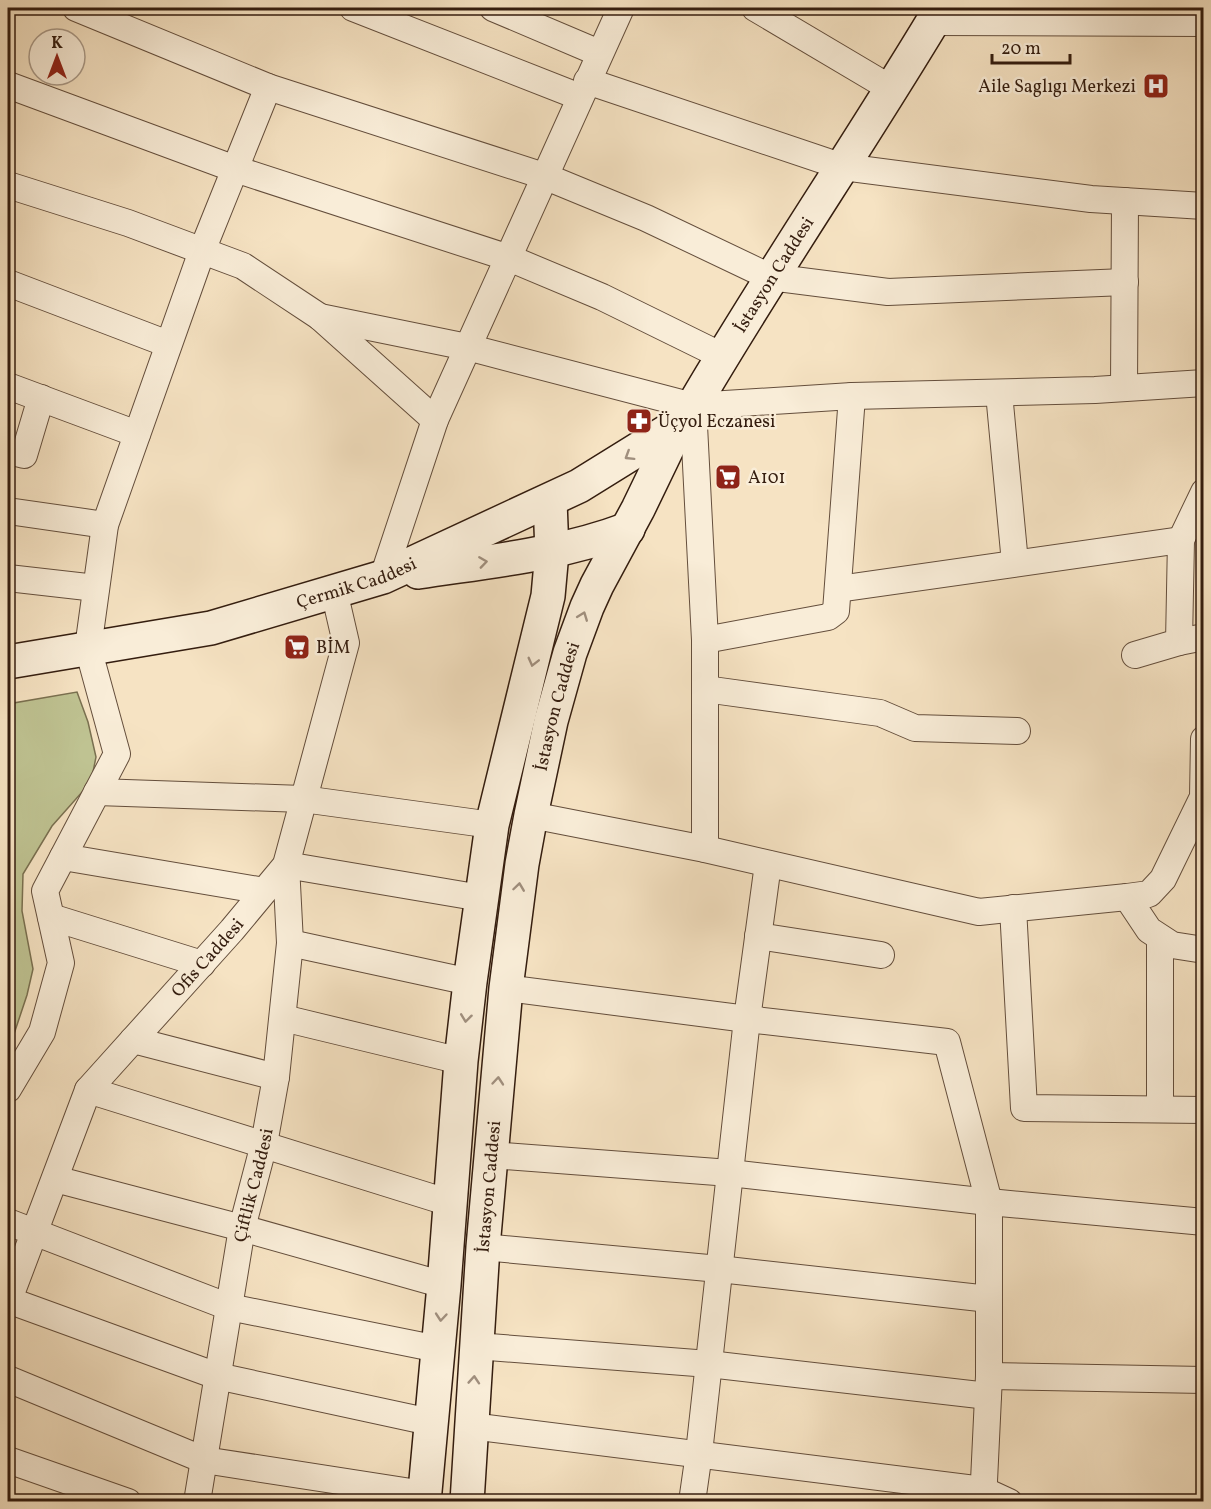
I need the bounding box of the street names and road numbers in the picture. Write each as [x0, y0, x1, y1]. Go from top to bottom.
street label: İstasyon Caddesi [729, 212, 821, 338]
street label: Çermik Caddesi [294, 552, 421, 616]
street label: İstasyon Caddesi [530, 638, 587, 774]
street label: Ofis Caddesi [166, 913, 251, 1003]
street label: İstasyon Caddesi [472, 1120, 508, 1254]
street label: Çiftlik Caddesi [229, 1127, 281, 1244]

